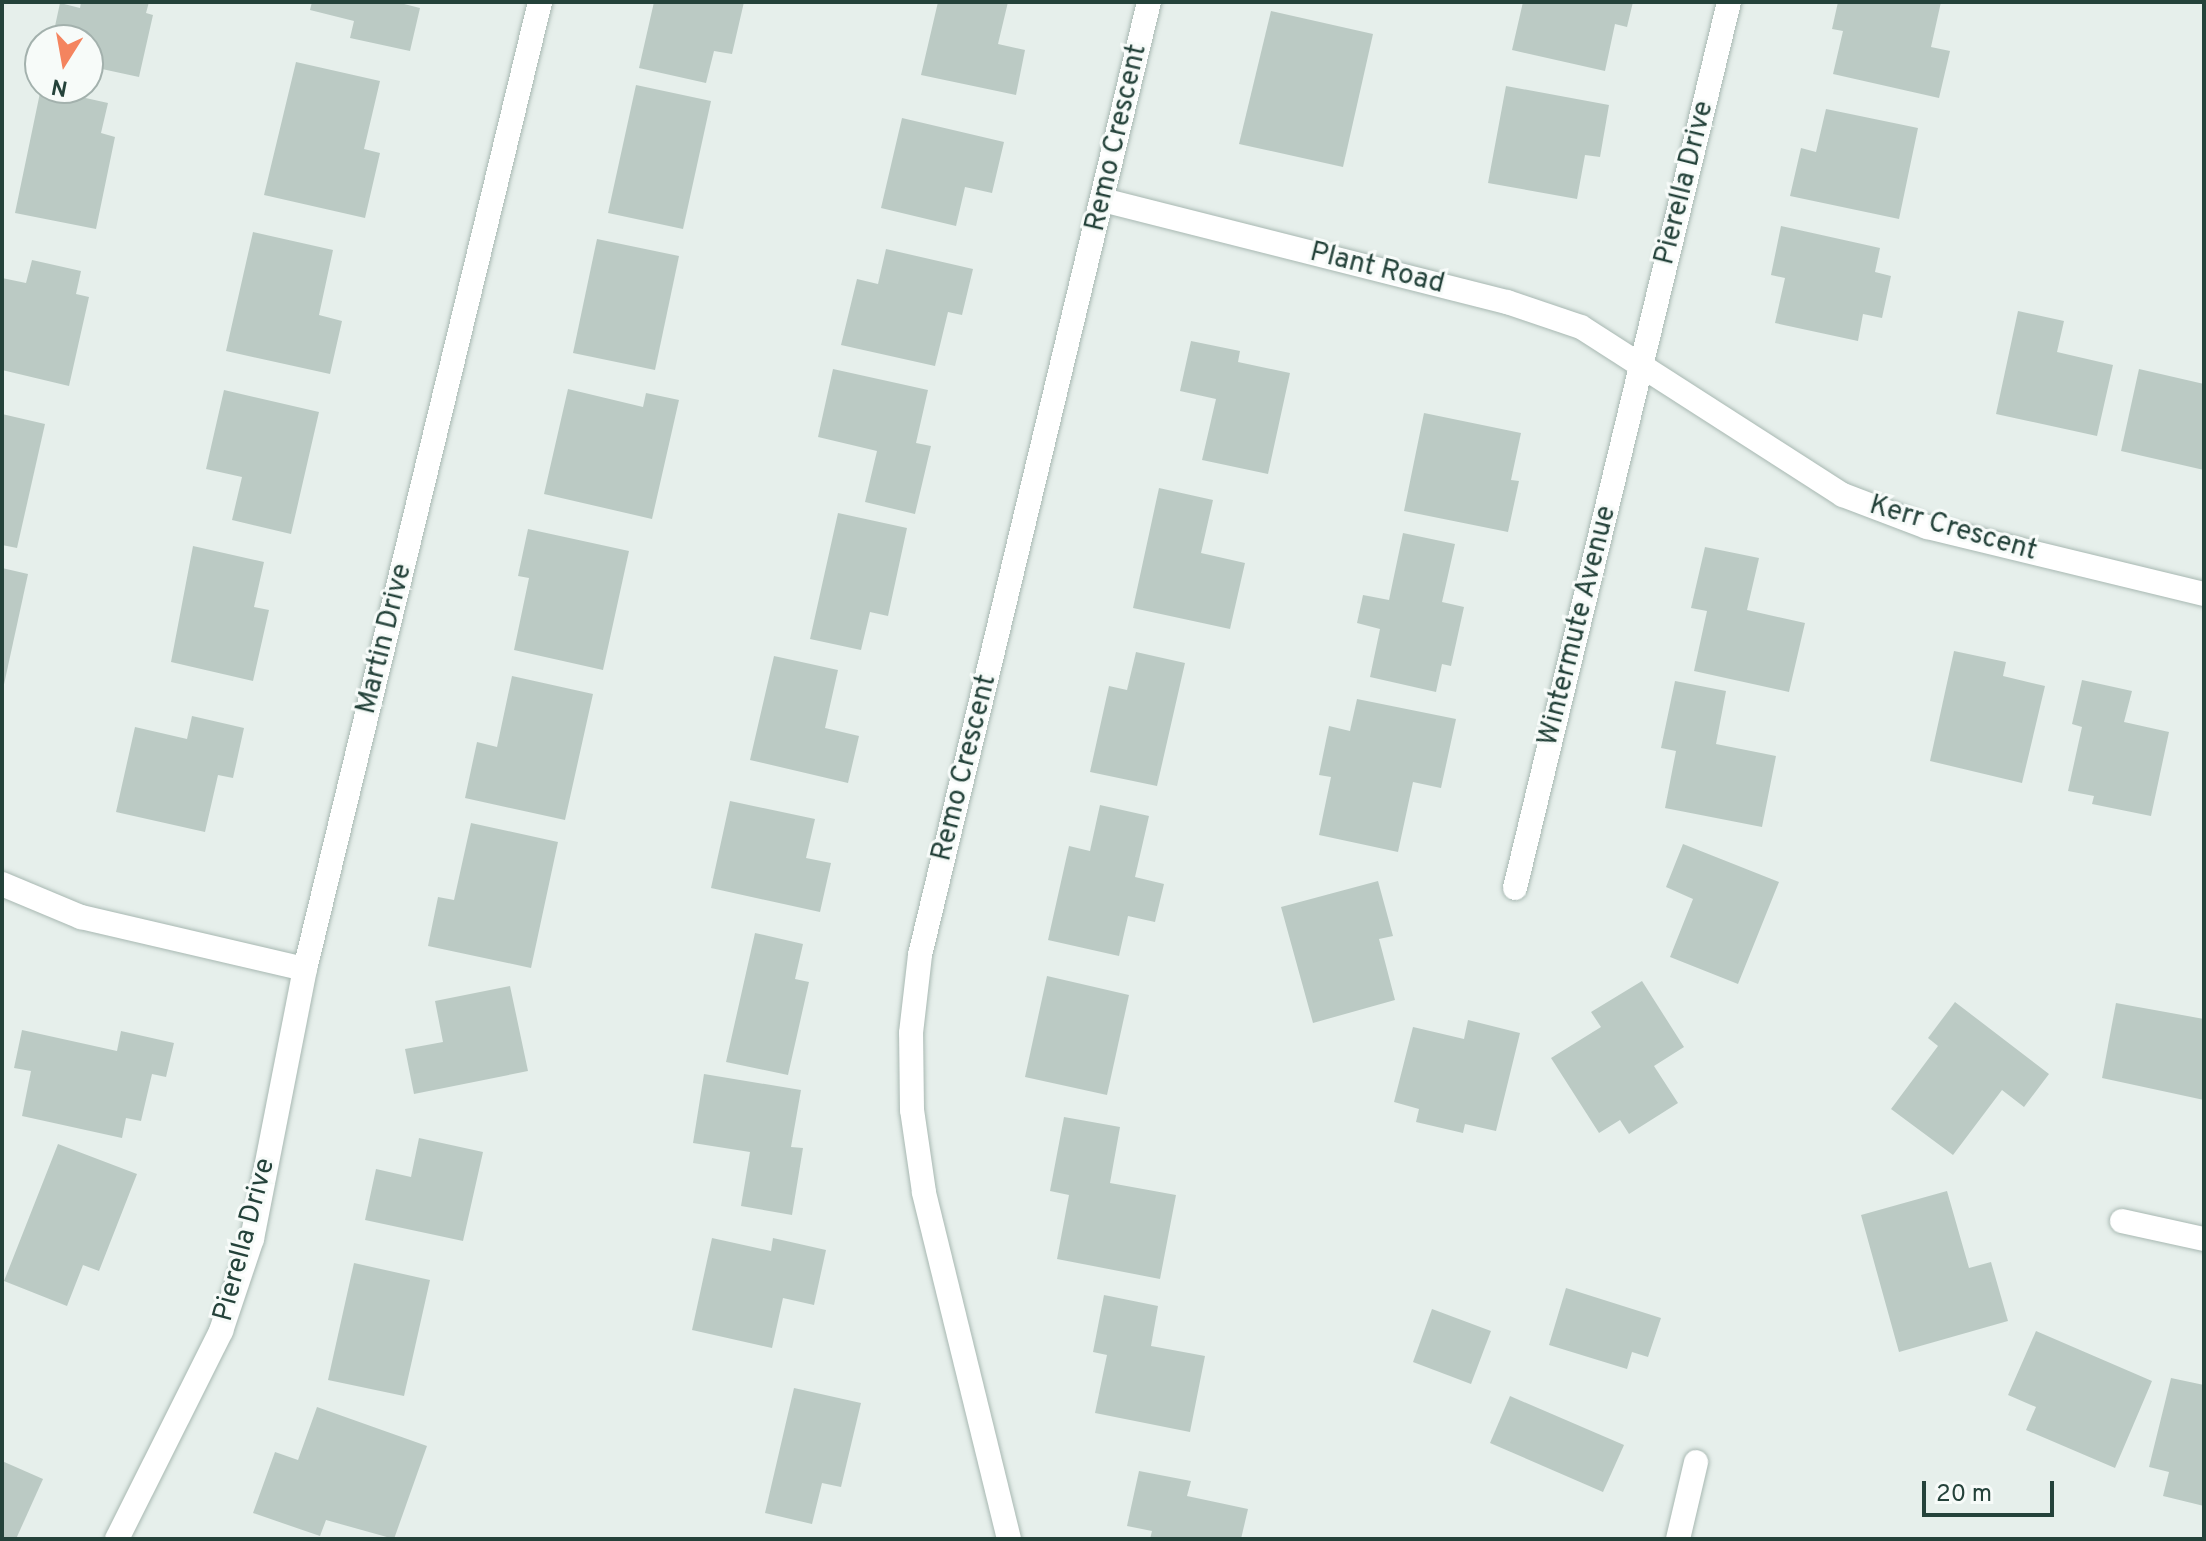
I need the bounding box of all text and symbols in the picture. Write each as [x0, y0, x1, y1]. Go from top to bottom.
north arrow [24, 24, 104, 104]
street label: Remo Crescent [1079, 41, 1155, 235]
text: N [49, 71, 70, 101]
street label: Pierella Drive [1648, 98, 1722, 268]
street label: Plant Road [1306, 236, 1448, 302]
street label: Kerr Crescent [1865, 489, 2041, 569]
street label: Wintermute Avenue [1532, 502, 1624, 750]
street label: Martin Drive [350, 560, 420, 718]
street label: Remo Crescent [926, 671, 1004, 865]
street label: Pierella Drive [207, 1155, 283, 1325]
scale bar [1926, 1465, 2058, 1515]
text: 20 m [1936, 1480, 1992, 1510]

